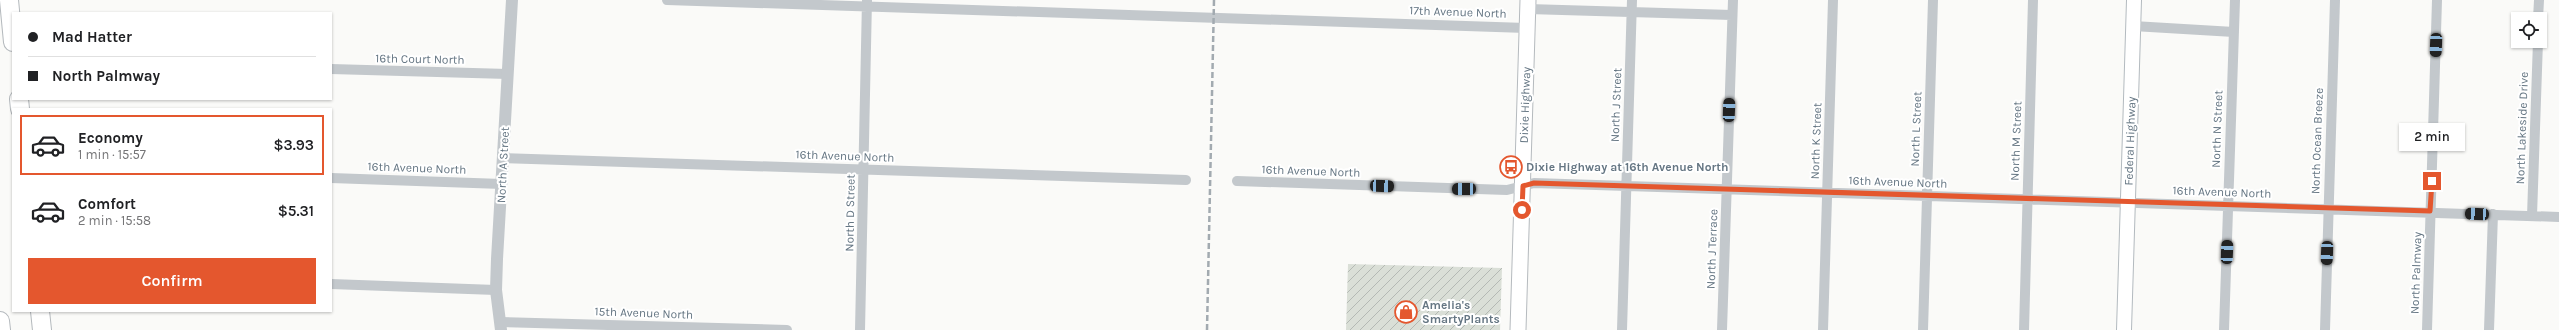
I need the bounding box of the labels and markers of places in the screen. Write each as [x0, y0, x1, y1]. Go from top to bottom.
bus stop icon: Dixie Highway at 16th Avenue North [1498, 154, 1524, 180]
place label: Dixie Highway at 16th Avenue North [1526, 160, 1728, 174]
place label: Amelia's SmartyPlants [1422, 298, 1500, 326]
shop icon: Amelia's SmartyPlants [1393, 299, 1419, 325]

